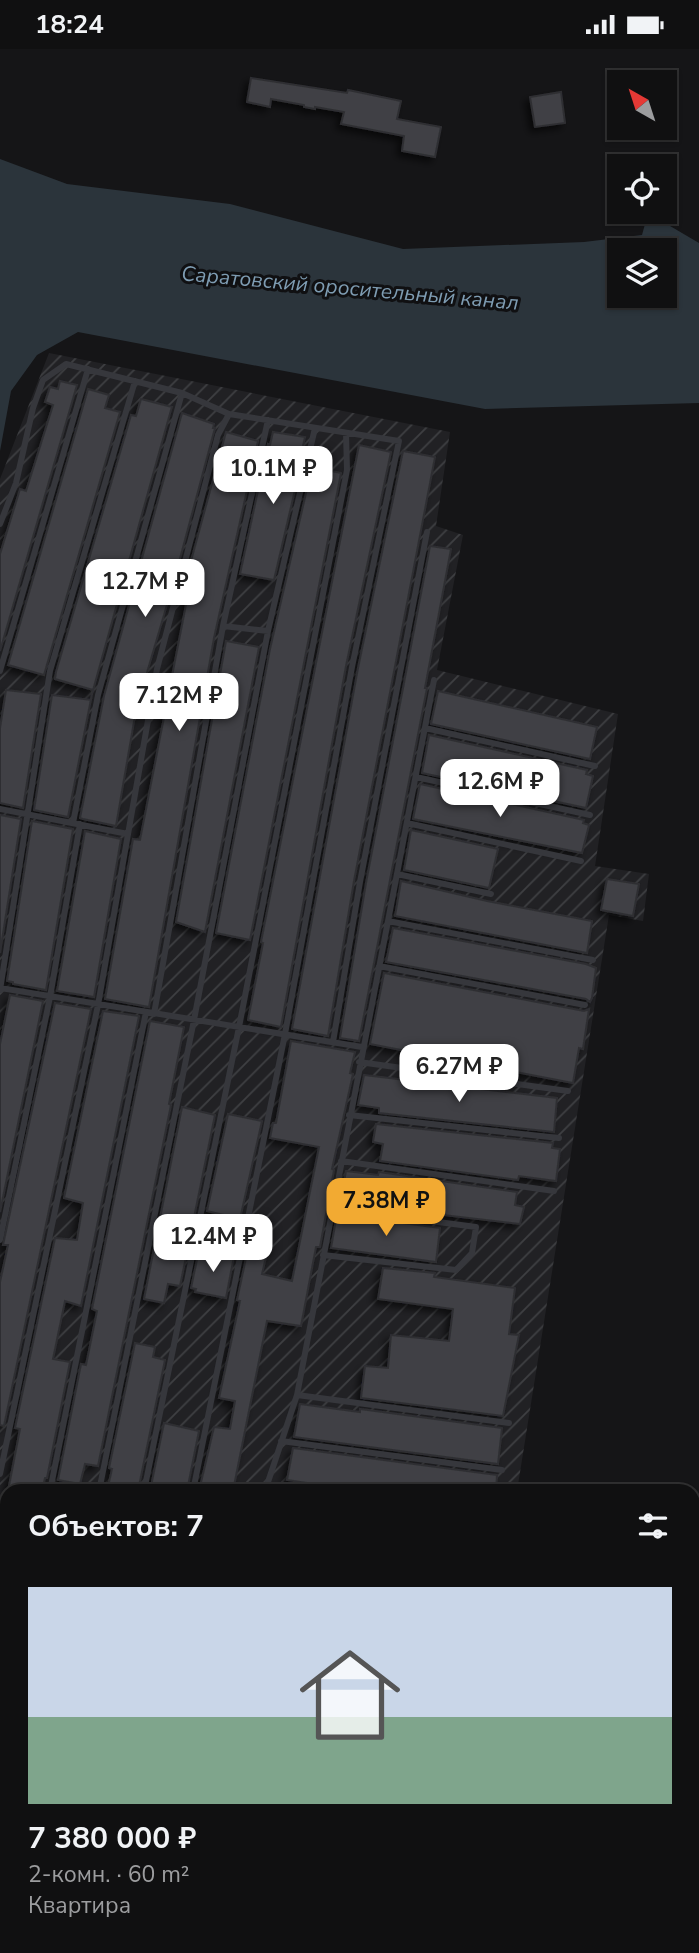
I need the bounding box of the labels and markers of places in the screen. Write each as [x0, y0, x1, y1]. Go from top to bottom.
pin: 10.1M ₽ [208, 447, 338, 506]
pin: 12.7M ₽ [80, 559, 210, 619]
pin: 7.12M ₽ [114, 673, 244, 733]
pin: 12.6M ₽ [435, 759, 565, 819]
pin: 6.27M ₽ [394, 1045, 524, 1104]
pin: 7.38M ₽ [321, 1179, 451, 1238]
pin: 12.4M ₽ [148, 1215, 278, 1274]

